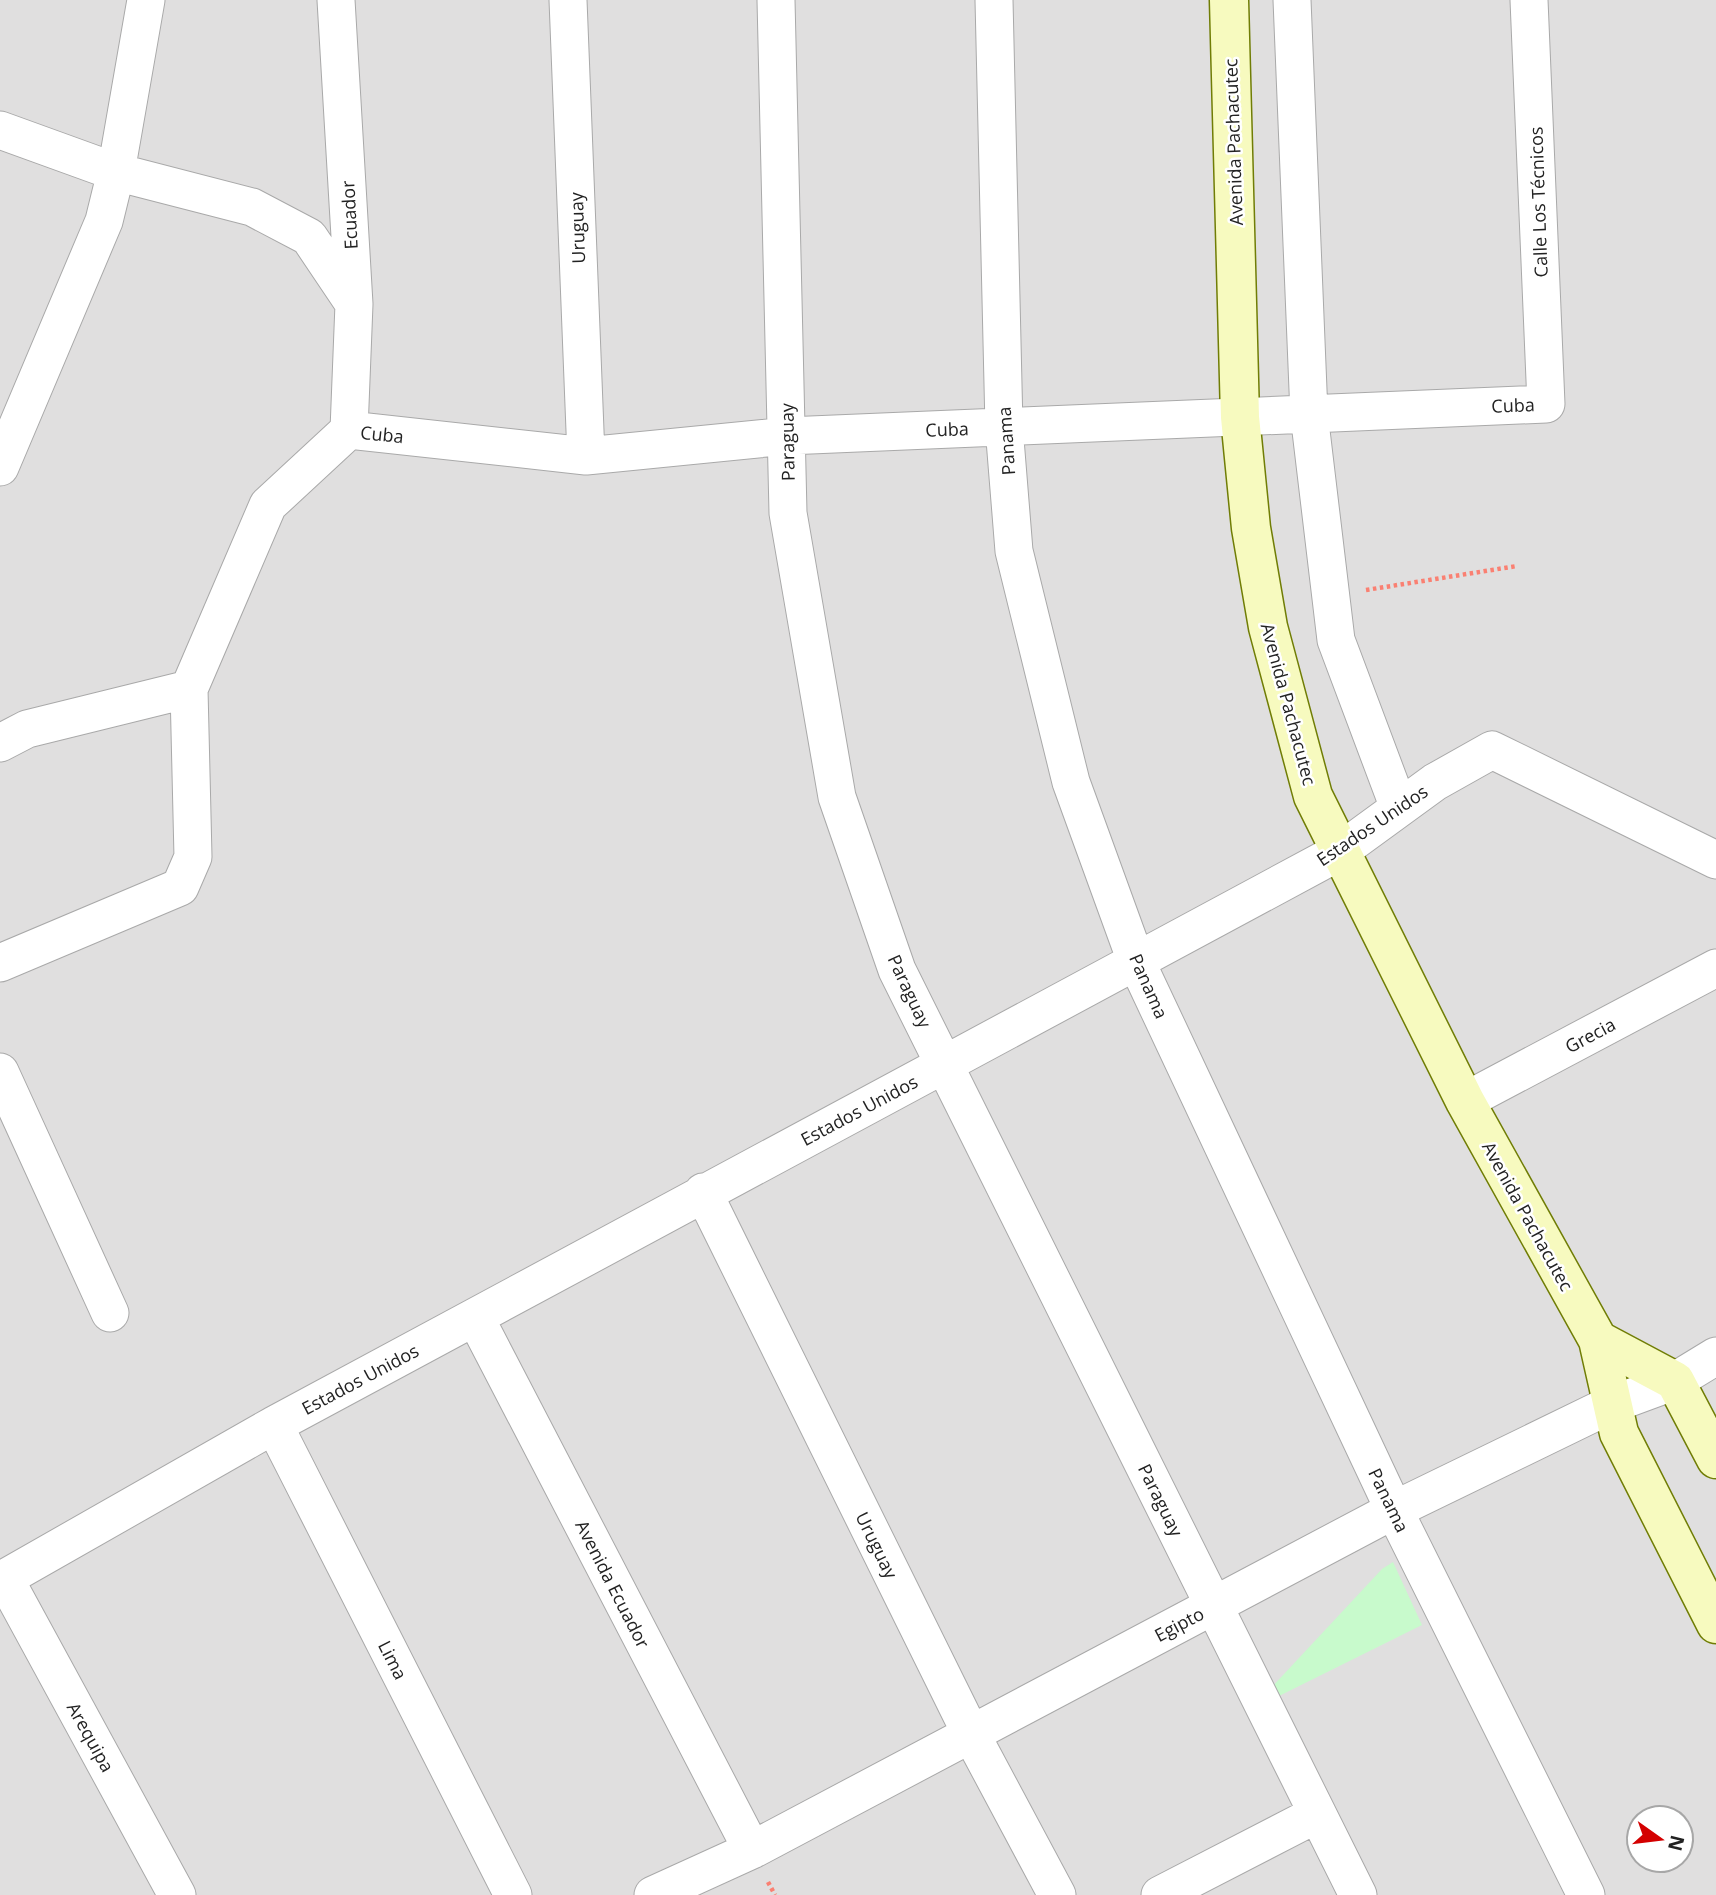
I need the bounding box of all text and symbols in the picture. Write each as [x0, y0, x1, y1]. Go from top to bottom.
street label: Avenida Pachacutec [1218, 58, 1248, 226]
street label: Calle Los Técnicos [1523, 126, 1553, 278]
street label: Ecuador [335, 179, 363, 250]
street label: Uruguay [564, 191, 590, 264]
street label: Cuba [1491, 392, 1535, 418]
street label: Paraguay [774, 402, 800, 481]
street label: Panama [992, 406, 1020, 476]
street label: Cuba [925, 416, 969, 442]
street label: Cuba [359, 420, 405, 448]
street label: Avenida Pachacutec [1256, 620, 1322, 788]
street label: Estados Unidos [1312, 779, 1432, 871]
street label: Panama [1124, 950, 1174, 1022]
street label: Paraguay [883, 951, 938, 1032]
street label: Grecia [1561, 1012, 1619, 1058]
street label: Estados Unidos [796, 1069, 922, 1151]
street label: Avenida Pachacutec [1477, 1137, 1579, 1295]
street label: Estados Unidos [297, 1338, 423, 1420]
street label: Paraguay [1133, 1460, 1189, 1541]
street label: Panama [1363, 1464, 1415, 1536]
street label: Uruguay [851, 1508, 904, 1583]
street label: Avenida Ecuador [570, 1516, 656, 1653]
street label: Egipto [1150, 1601, 1208, 1647]
street label: Lima [373, 1636, 413, 1684]
street label: Arequipa [62, 1698, 120, 1776]
north arrow [1625, 1804, 1695, 1874]
text: N [1662, 1832, 1691, 1854]

